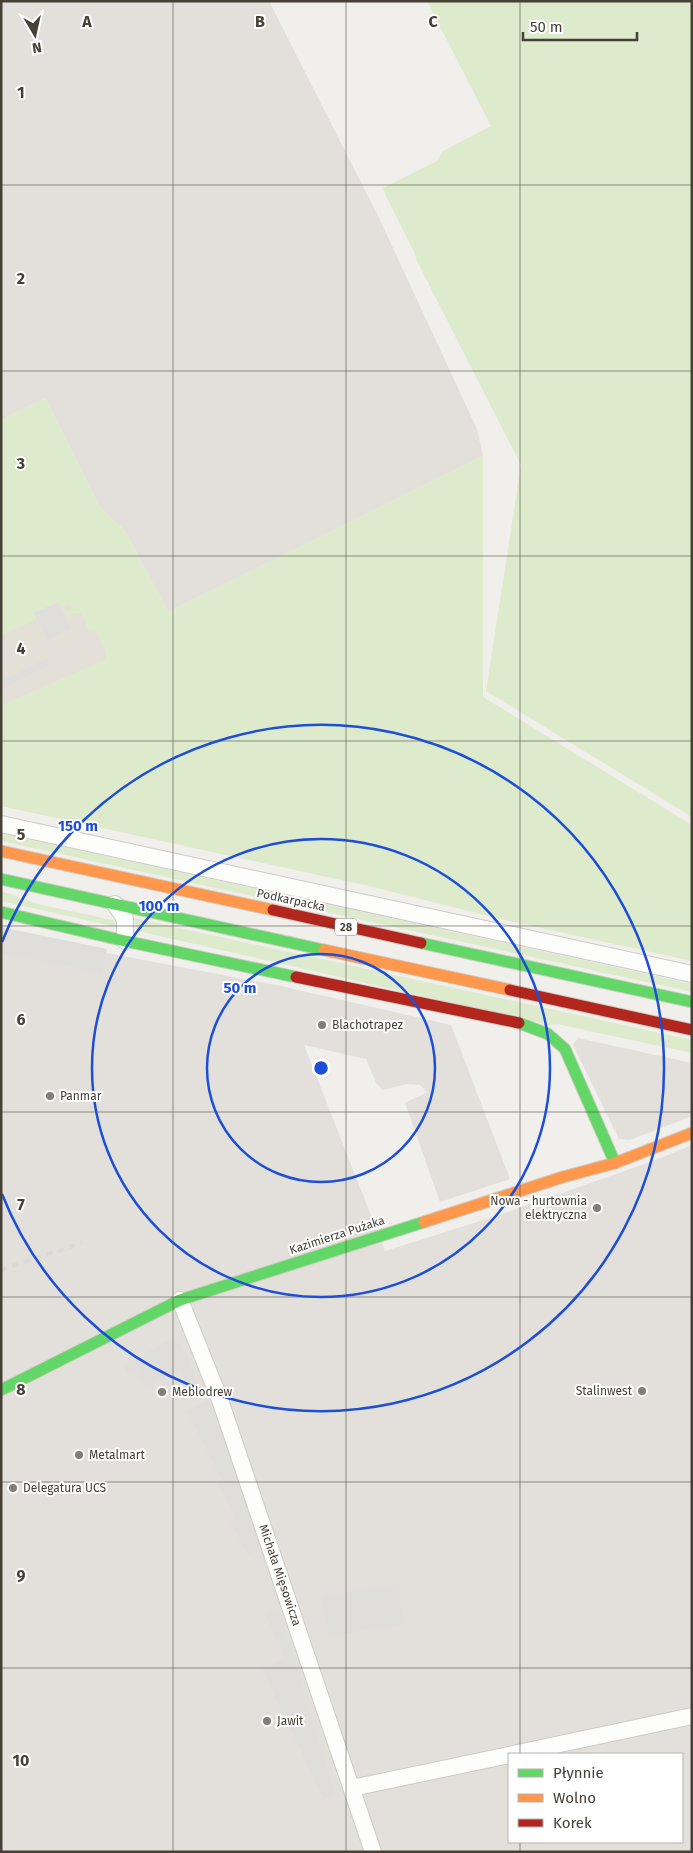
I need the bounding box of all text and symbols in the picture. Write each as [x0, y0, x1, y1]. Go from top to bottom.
north arrow [10, 10, 60, 60]
scale bar [523, 10, 637, 42]
text: A [81, 12, 92, 31]
text: B [255, 12, 265, 31]
text: C [428, 12, 438, 31]
text: 50 m [530, 18, 563, 36]
text: N [31, 38, 43, 56]
text: 1 [17, 83, 25, 102]
text: 2 [17, 269, 25, 288]
text: 3 [16, 454, 25, 473]
text: 4 [16, 639, 26, 658]
text: 150 m [58, 817, 98, 835]
text: 5 [17, 825, 26, 844]
street label: Podkarpacka [255, 886, 327, 914]
text: 100 m [139, 897, 179, 915]
road number: 28 [335, 919, 357, 936]
text: 50 m [223, 979, 257, 997]
text: 6 [16, 1010, 26, 1029]
place label: Blachotrapez [332, 1018, 403, 1032]
marker: Blachotrapez [316, 1019, 328, 1031]
centre of rings [312, 1059, 330, 1077]
place label: Panmar [60, 1089, 102, 1103]
marker: Panmar [44, 1090, 56, 1102]
place label: Nowa - hurtownia elektryczna [490, 1194, 587, 1222]
text: 7 [17, 1195, 25, 1214]
marker: Nowa - hurtownia elektryczna [591, 1202, 603, 1214]
street label: Kazimierza Pużaka [288, 1213, 386, 1257]
text: 8 [16, 1380, 26, 1399]
place label: Stalinwest [576, 1384, 633, 1398]
place label: Meblodrew [172, 1385, 232, 1399]
marker: Stalinwest [636, 1385, 648, 1397]
marker: Meblodrew [156, 1386, 168, 1398]
place label: Metalmart [89, 1448, 145, 1462]
marker: Metalmart [73, 1449, 85, 1461]
place label: Delegatura UCS [23, 1481, 107, 1495]
marker: Delegatura UCS [7, 1482, 19, 1494]
street label: Michała Mięsowicza [256, 1522, 304, 1628]
text: 9 [17, 1566, 26, 1585]
place label: Jawit [277, 1714, 304, 1728]
marker: Jawit [261, 1715, 273, 1727]
text: 10 [13, 1751, 29, 1770]
legend [508, 1753, 683, 1843]
text: Płynnie [553, 1764, 604, 1782]
text: Wolno [553, 1789, 596, 1807]
text: Korek [553, 1814, 592, 1832]

